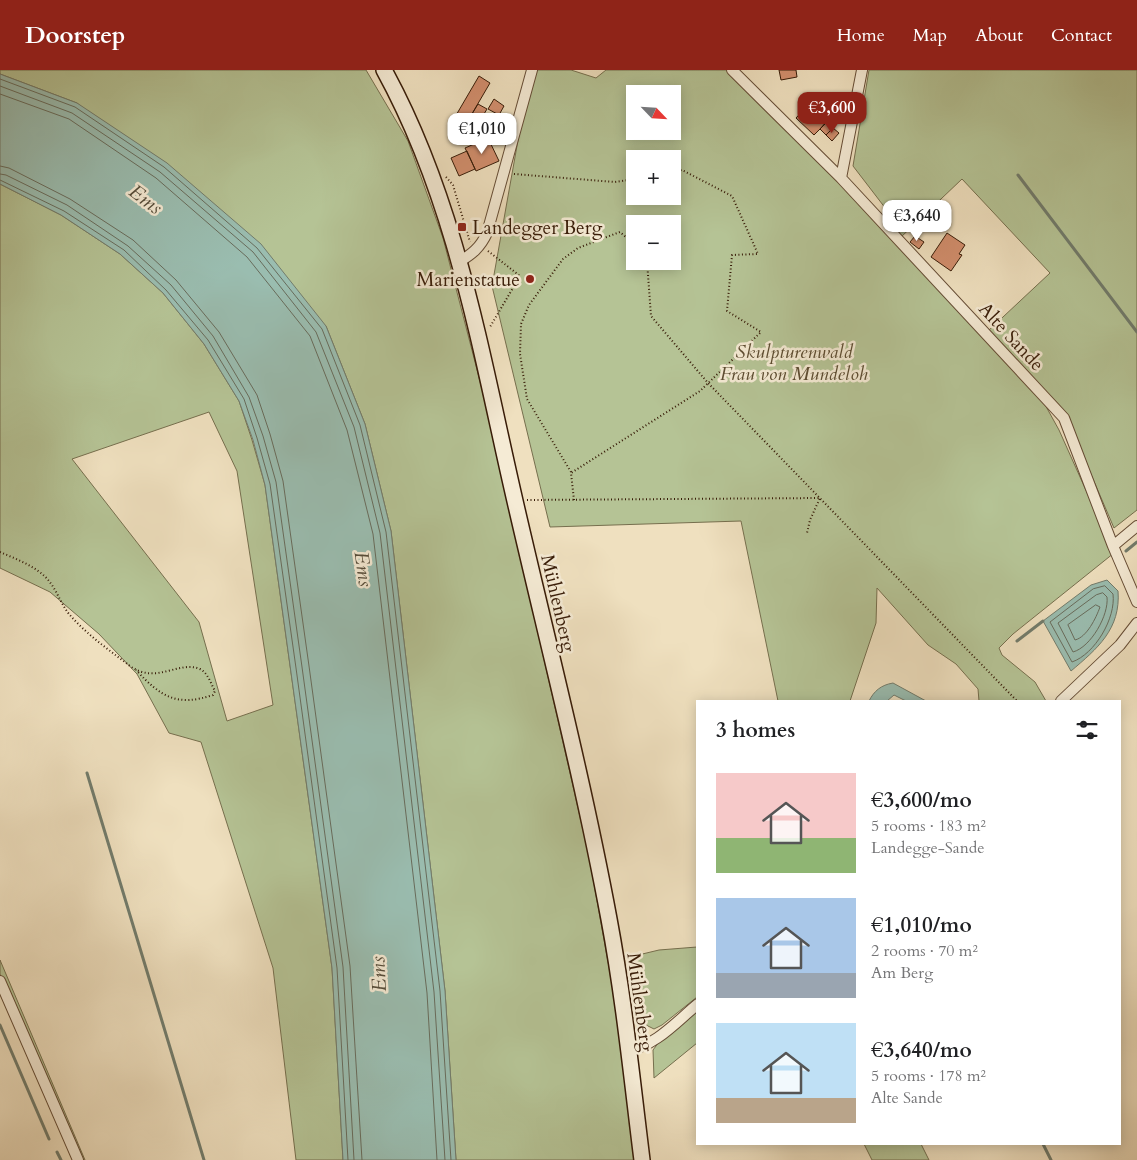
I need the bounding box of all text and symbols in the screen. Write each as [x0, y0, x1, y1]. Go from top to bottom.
text: Doorstep [25, 19, 125, 52]
text: Home [837, 23, 885, 48]
text: Map [913, 23, 947, 48]
text: About [975, 23, 1023, 48]
text: Contact [1051, 23, 1112, 48]
north arrow [626, 85, 681, 140]
map controls [626, 85, 681, 270]
pin: €3,600 [791, 92, 873, 134]
text: €3,600 [809, 97, 856, 119]
pin: €1,010 [441, 112, 523, 155]
text: €1,010 [459, 118, 506, 140]
button: + [626, 150, 681, 205]
water label: Ems [123, 178, 168, 221]
pin: €3,640 [876, 200, 958, 242]
text: €3,640 [894, 205, 941, 227]
place label: Landegger Berg [472, 215, 603, 241]
button: − [626, 215, 681, 270]
marker: Landegger Berg [456, 221, 468, 233]
place label: Marienstatue [417, 267, 520, 293]
marker: Marienstatue [524, 273, 536, 285]
street label: Alte Sande [973, 297, 1050, 377]
park label: Skulpturenwald Frau von Mundeloh [720, 339, 868, 387]
water label: Ems [348, 550, 379, 589]
street label: Mühlenberg [534, 552, 582, 655]
text: 3 homes [716, 716, 795, 745]
icon: filters [1073, 716, 1101, 744]
text: €3,600/mo [871, 786, 972, 815]
icon: home [756, 793, 816, 853]
text: 5 rooms · 183 m² [871, 815, 986, 837]
text: Landegge-Sande [871, 837, 985, 859]
text: €1,010/mo [871, 911, 972, 940]
icon: home [756, 918, 816, 978]
text: 2 rooms · 70 m² [871, 940, 978, 962]
street label: Mühlenberg [620, 951, 660, 1054]
water label: Ems [364, 955, 393, 992]
text: Am Berg [871, 962, 933, 984]
text: €3,640/mo [871, 1036, 972, 1065]
icon: home [756, 1043, 816, 1103]
text: 5 rooms · 178 m² [871, 1065, 986, 1087]
text: Alte Sande [871, 1087, 943, 1109]

